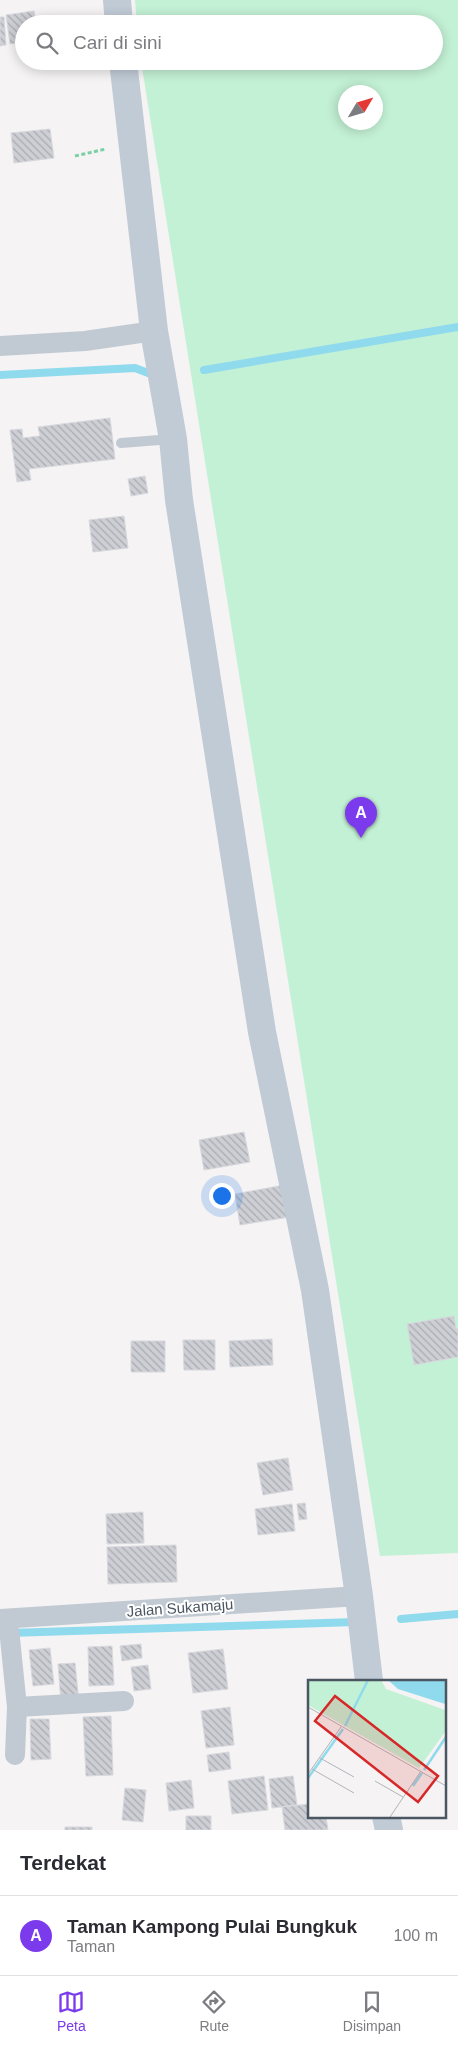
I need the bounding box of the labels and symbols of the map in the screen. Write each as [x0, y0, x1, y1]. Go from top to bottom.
north arrow [338, 85, 383, 130]
pin: A [345, 797, 377, 838]
your location [209, 1183, 235, 1209]
street label: Jalan Sukamaju [126, 1595, 234, 1620]
inset map [308, 1680, 446, 1818]

